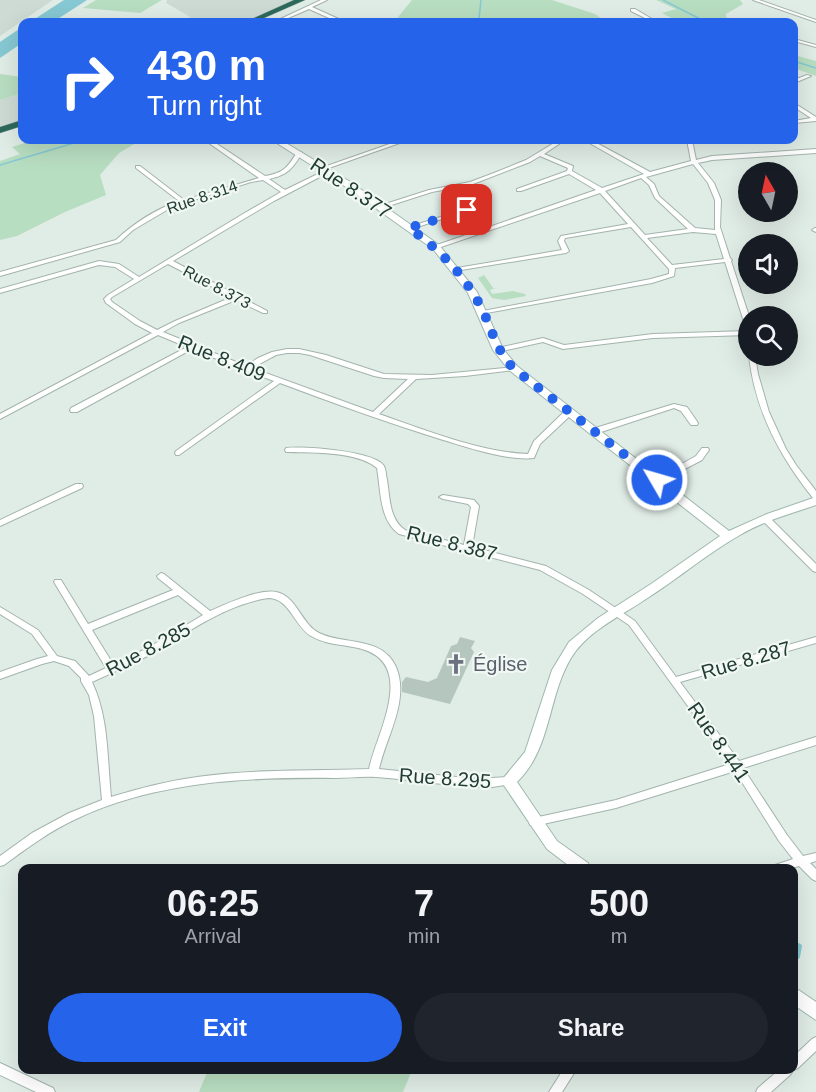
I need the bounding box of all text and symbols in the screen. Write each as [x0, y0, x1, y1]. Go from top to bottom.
icon: right [48, 42, 126, 120]
text: 430 m [147, 42, 266, 89]
text: Turn right [147, 91, 262, 121]
street label: Rue 8.377 [307, 153, 395, 223]
north arrow [738, 162, 798, 222]
map controls [738, 162, 798, 366]
street label: Rue 8.314 [164, 177, 240, 217]
pin [441, 184, 492, 235]
icon: arrive [450, 193, 483, 226]
button: sound [738, 234, 798, 294]
street label: Rue 8.373 [180, 262, 254, 312]
button: search [738, 306, 798, 366]
street label: Rue 8.409 [175, 331, 269, 385]
position arrow [625, 448, 689, 512]
street label: Rue 8.387 [405, 521, 499, 565]
street label: Rue 8.285 [102, 618, 194, 680]
street label: Rue 8.287 [699, 637, 793, 683]
church icon: Église [444, 652, 468, 676]
place label: Église [473, 653, 527, 675]
street label: Rue 8.441 [684, 698, 754, 786]
street label: Rue 8.295 [398, 764, 492, 792]
text: 06:25 [167, 883, 259, 924]
text: 7 [414, 883, 434, 924]
text: 500 [589, 883, 649, 924]
text: Arrival [185, 925, 241, 947]
text: min [408, 925, 440, 947]
text: m [611, 925, 627, 947]
button: Exit [48, 993, 402, 1062]
button: Share [414, 993, 768, 1062]

